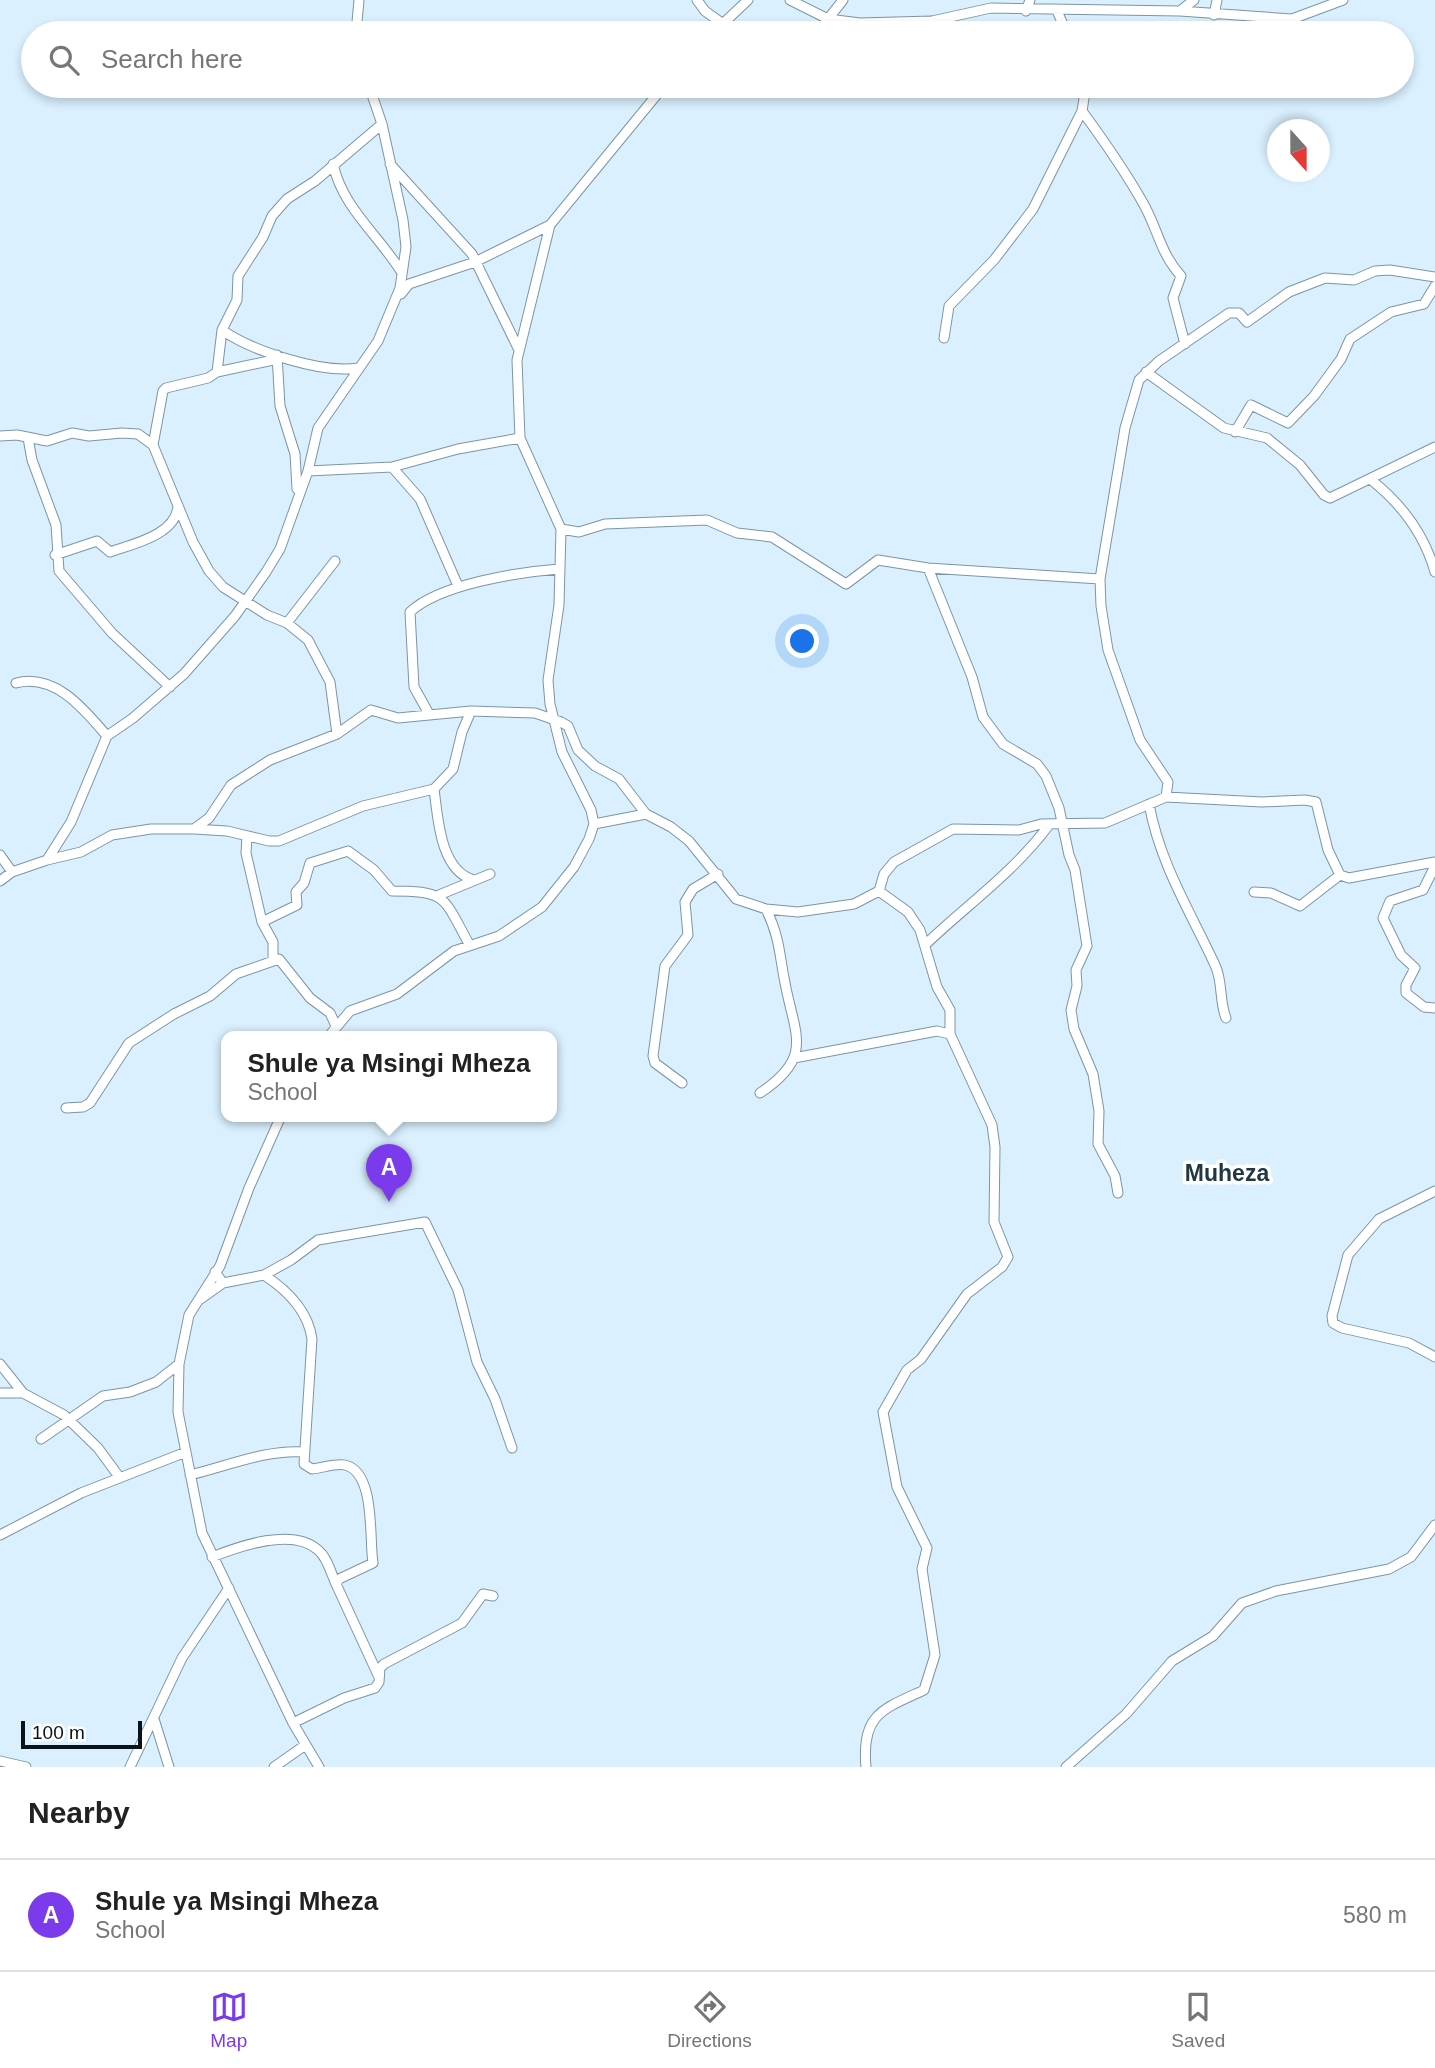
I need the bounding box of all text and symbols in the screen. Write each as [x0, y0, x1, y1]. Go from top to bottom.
search box [21, 21, 1414, 98]
icon: search [45, 41, 83, 79]
text: Search here [101, 44, 243, 74]
north arrow [1267, 119, 1330, 182]
your location [785, 624, 819, 658]
popup [221, 1031, 557, 1122]
text: Shule ya Msingi Mheza [247, 1048, 531, 1078]
text: School [247, 1079, 318, 1105]
pin: A [366, 1144, 412, 1202]
district label: Muheza [1185, 1160, 1269, 1186]
scale bar [21, 1718, 142, 1750]
text: 100 m [32, 1722, 85, 1743]
text: Nearby [28, 1796, 130, 1829]
text: Shule ya Msingi Mheza [95, 1886, 378, 1916]
text: A [43, 1902, 59, 1928]
text: 580 m [1343, 1902, 1407, 1928]
text: School [95, 1917, 165, 1943]
tab: Map [210, 1988, 248, 2052]
tab: Directions [667, 1988, 752, 2052]
tab: Saved [1171, 1988, 1225, 2052]

